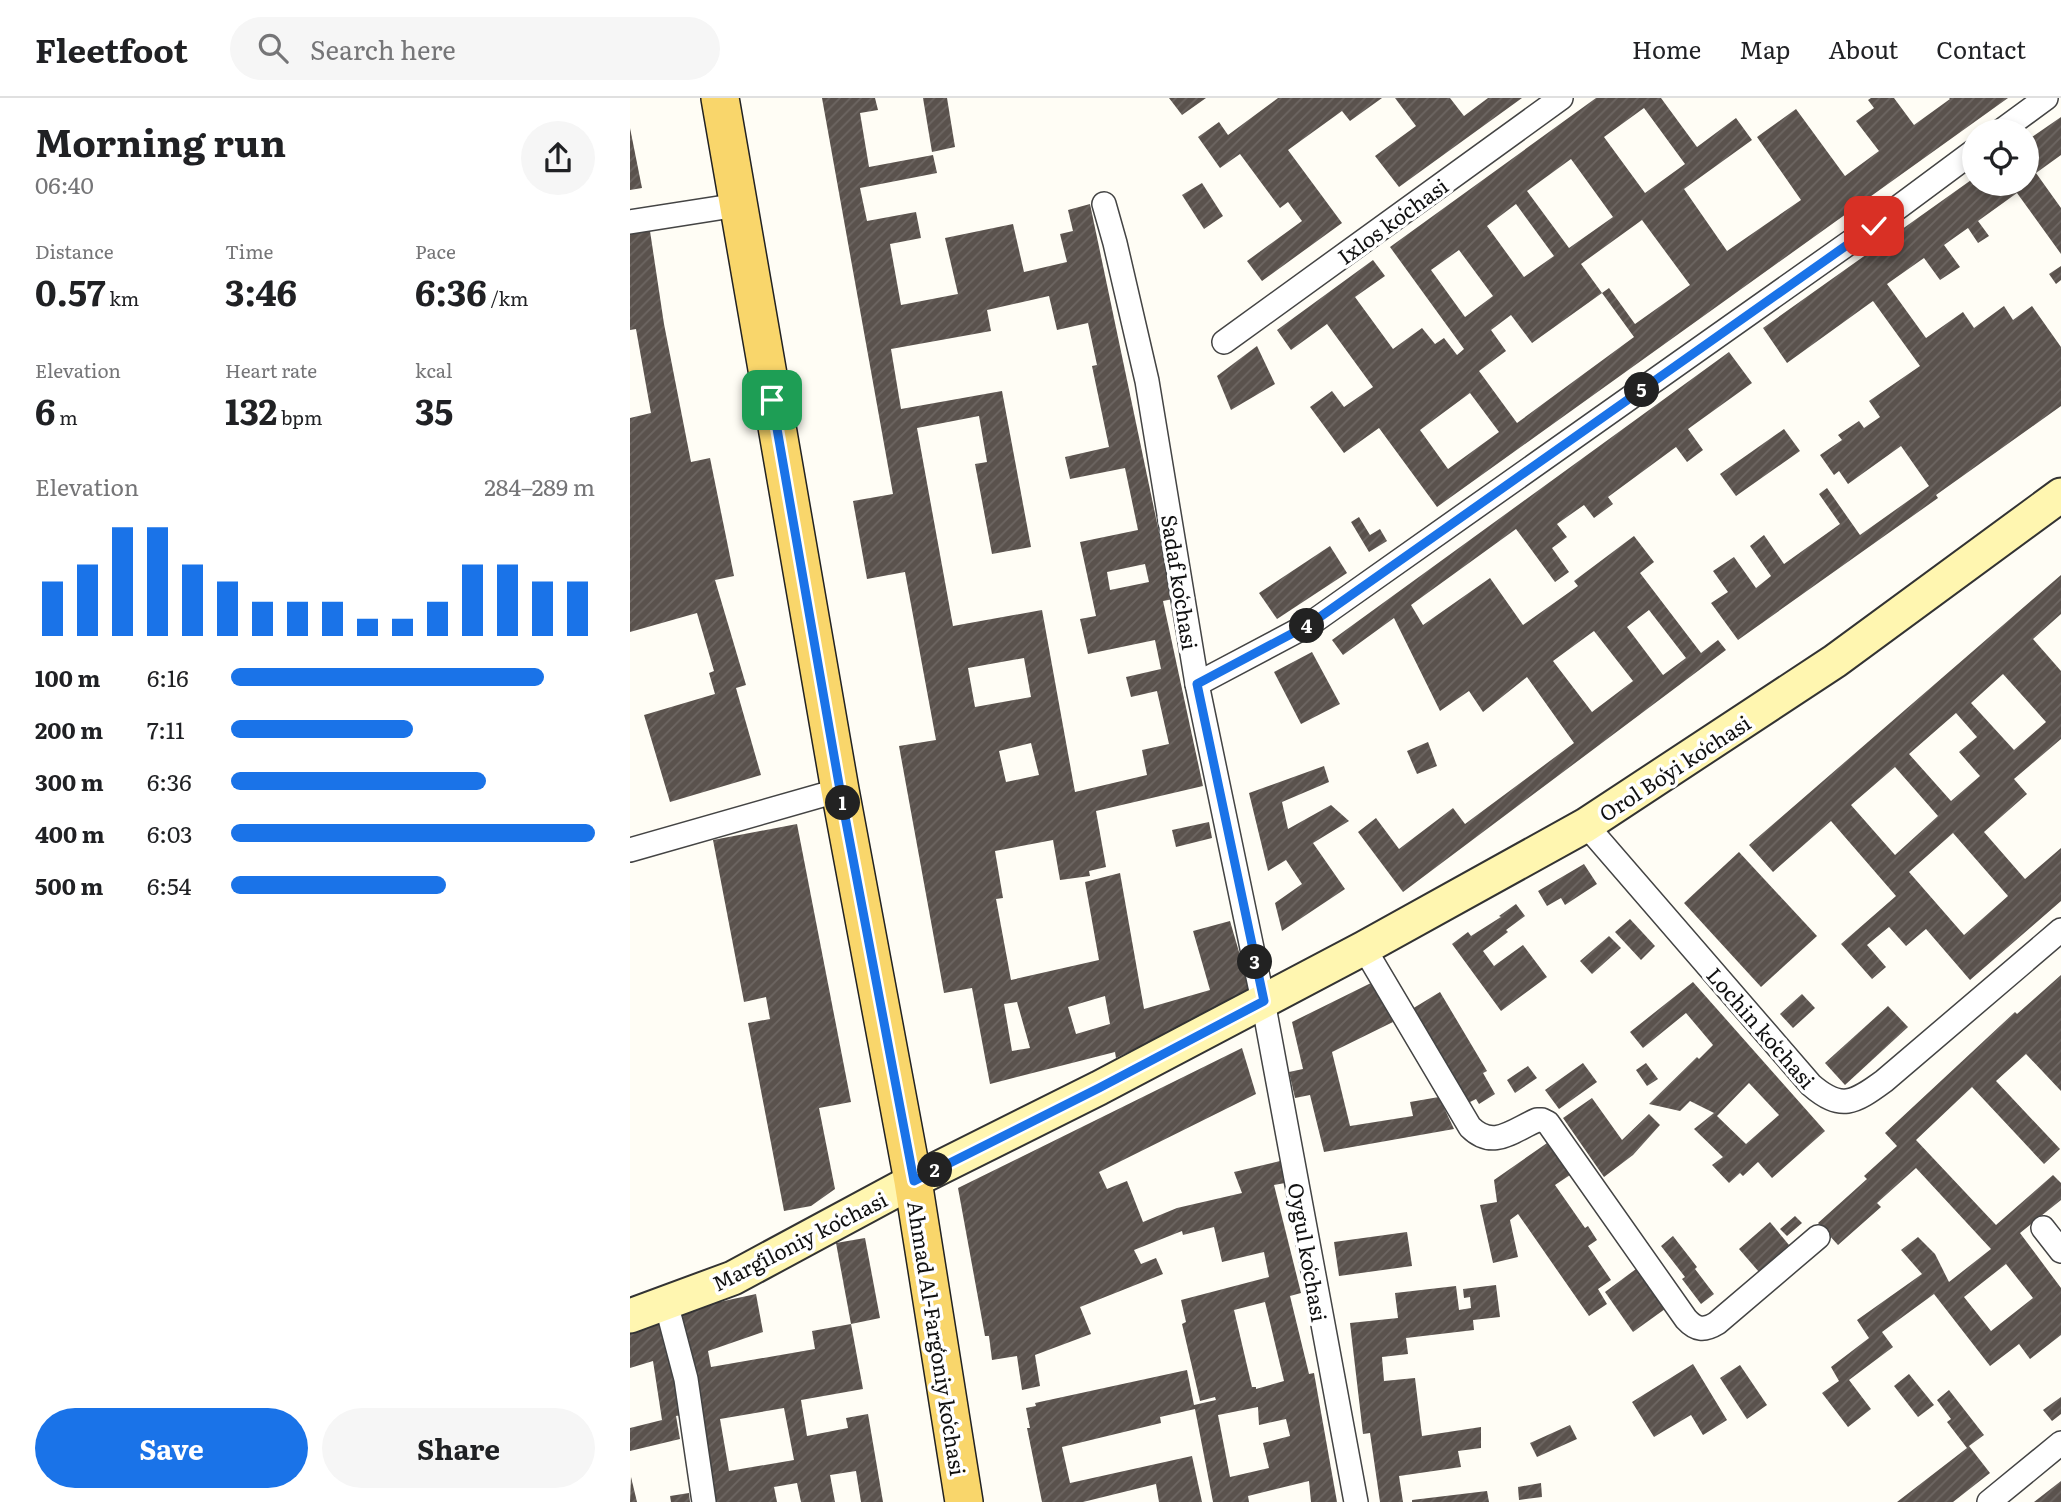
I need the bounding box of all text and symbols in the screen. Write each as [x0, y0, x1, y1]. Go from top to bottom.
search box [230, 17, 720, 80]
text: Fleetfoot [35, 24, 188, 73]
icon: search [254, 29, 292, 67]
text: Search here [310, 29, 456, 68]
text: Home [1632, 31, 1701, 66]
text: Map [1739, 31, 1790, 66]
text: About [1828, 31, 1898, 66]
text: Contact [1936, 31, 2026, 66]
text: Morning run [35, 112, 286, 169]
map controls [1962, 119, 2039, 196]
button: locate [1962, 119, 2039, 196]
button: share [521, 121, 595, 195]
text: 06:40 [35, 167, 94, 201]
street label: Ixlos koʻchasi [1330, 169, 1454, 271]
pin [1844, 196, 1904, 256]
icon: check [1855, 207, 1893, 245]
text: Distance [35, 237, 114, 265]
text: Time [225, 237, 273, 265]
text: Pace [415, 237, 456, 265]
text: 0.57 [35, 265, 105, 317]
text: 3:46 [225, 265, 297, 317]
text: 6:36 [415, 265, 487, 317]
text: km [105, 284, 139, 312]
text: /km [487, 284, 529, 312]
text: Elevation [35, 356, 121, 384]
text: Heart rate [225, 356, 317, 384]
text: kcal [415, 356, 452, 384]
pin [742, 370, 802, 430]
pin: 5 [1625, 372, 1660, 408]
text: 5 [1636, 375, 1647, 403]
icon: arrive [753, 381, 791, 419]
text: 6 [35, 384, 55, 436]
text: 132 [225, 384, 277, 436]
text: 35 [415, 384, 453, 436]
text: m [55, 403, 78, 431]
text: bpm [277, 403, 322, 431]
text: Elevation [35, 469, 139, 503]
text: 284–289 m [484, 469, 595, 503]
street label: Sadaf koʻchasi [1155, 512, 1207, 652]
pin: 4 [1290, 608, 1324, 644]
text: 4 [1301, 611, 1312, 639]
text: 100 m [35, 660, 100, 694]
text: 6:16 [147, 660, 189, 694]
street label: Orol Boʻyi koʻchasi [1592, 706, 1756, 828]
text: 200 m [35, 712, 103, 746]
text: 7:11 [147, 712, 185, 746]
text: 300 m [35, 764, 104, 798]
text: 6:36 [147, 764, 192, 798]
pin: 1 [826, 786, 860, 820]
text: 1 [839, 788, 846, 816]
text: 400 m [35, 816, 105, 850]
text: 6:03 [147, 816, 192, 850]
text: 500 m [35, 868, 103, 902]
text: 6:54 [147, 868, 191, 902]
pin: 3 [1238, 944, 1272, 980]
text: 3 [1249, 947, 1260, 975]
street label: Lochin koʻchasi [1701, 960, 1823, 1094]
pin: 2 [918, 1152, 952, 1188]
text: 2 [929, 1155, 940, 1183]
street label: Oygul koʻchasi [1282, 1180, 1336, 1324]
street label: Margʻiloniy koʻchasi [706, 1182, 892, 1298]
street label: Ahmad Al-Fargʻoniy koʻchasi [901, 1198, 975, 1478]
button: Save [35, 1408, 308, 1488]
button: Share [322, 1408, 595, 1488]

